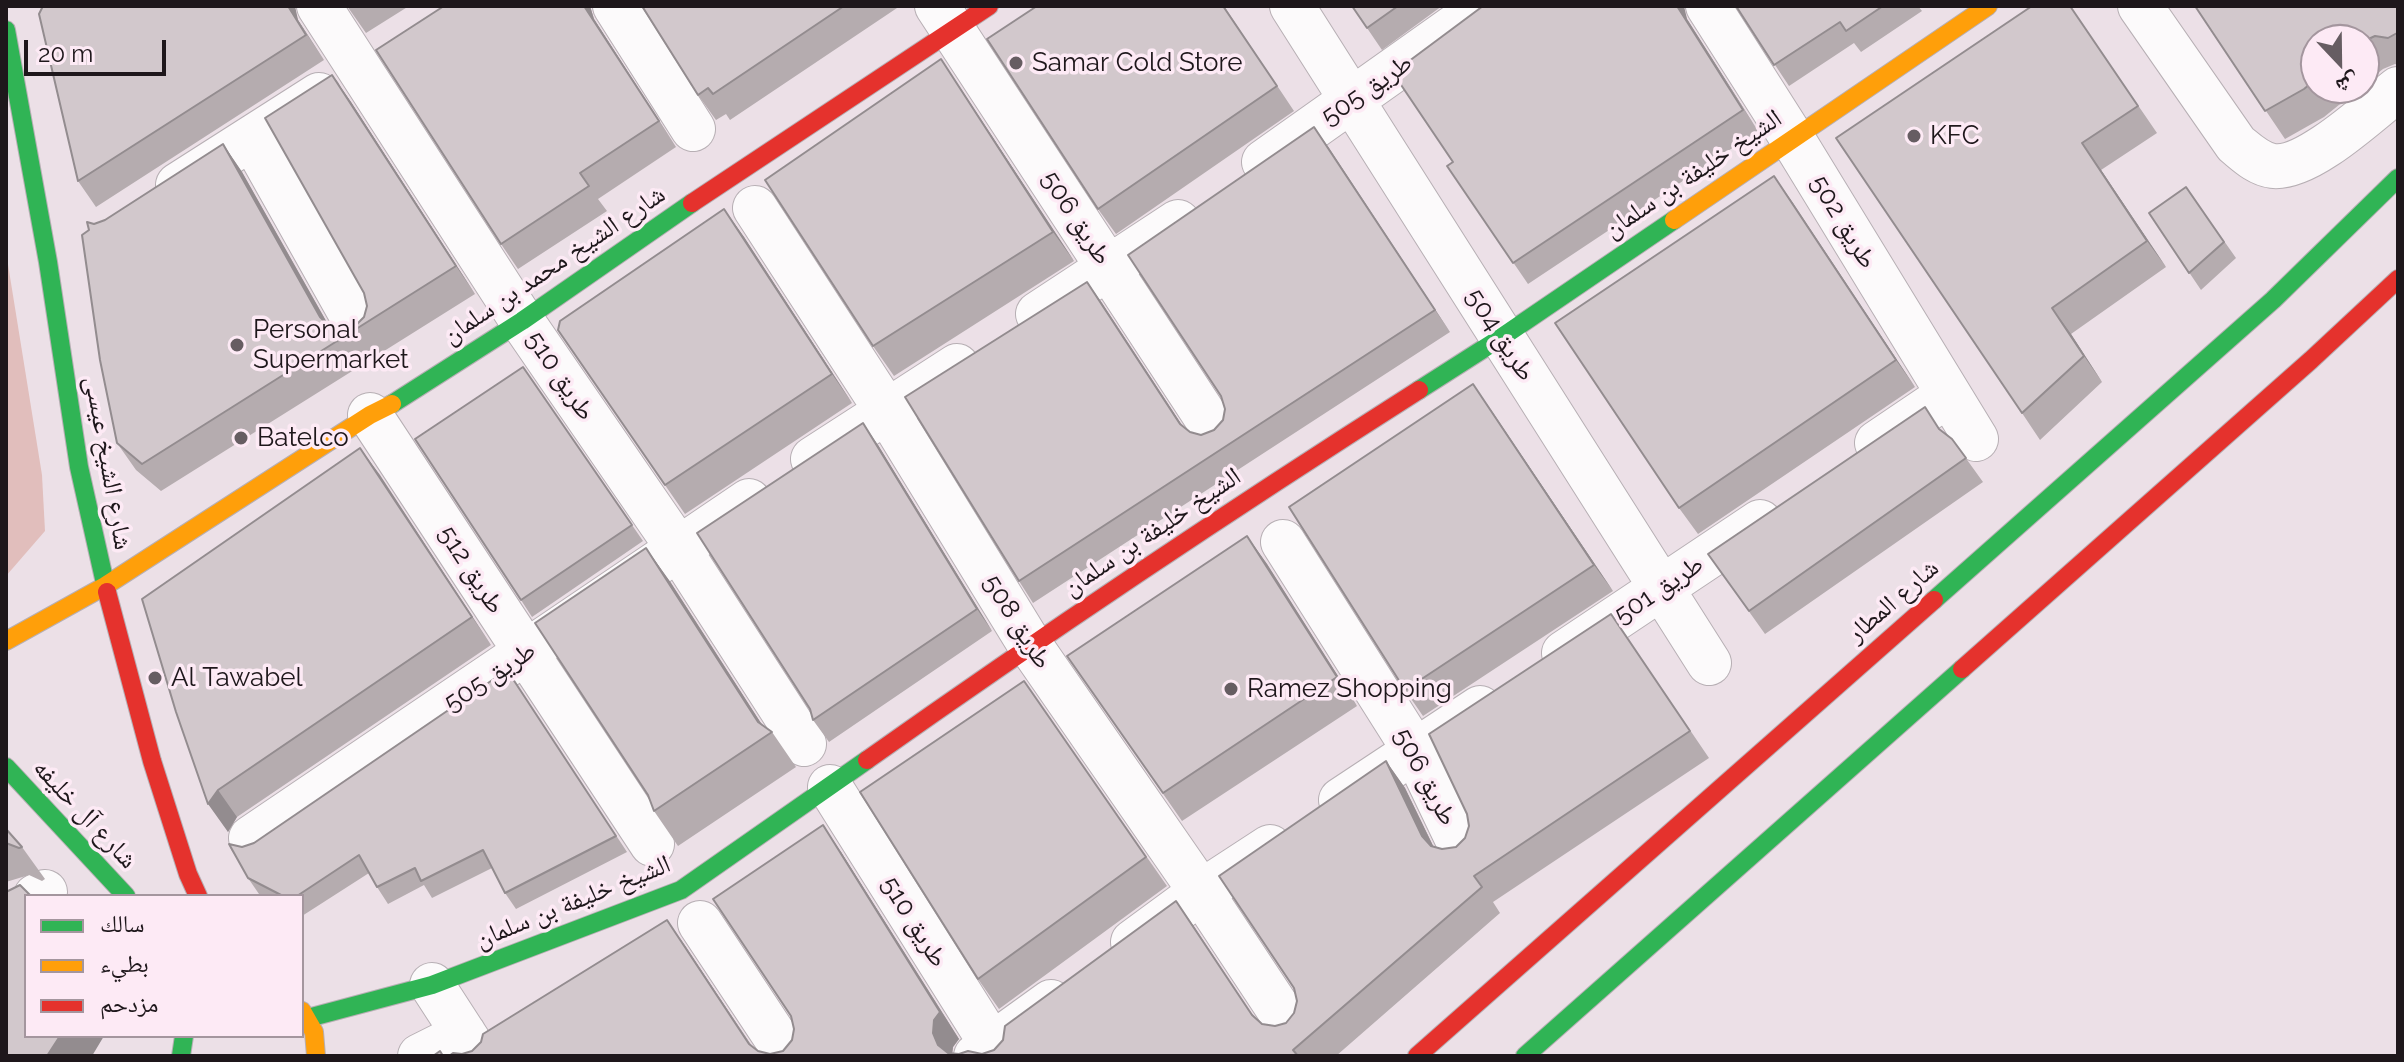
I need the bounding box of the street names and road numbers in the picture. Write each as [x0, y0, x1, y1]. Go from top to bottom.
street label: طريق 505 [1315, 47, 1419, 133]
street label: الشيخ خليفة بن سلمان [1598, 103, 1788, 245]
street label: طريق 506 [1034, 165, 1118, 271]
street label: طريق 502 [1803, 170, 1883, 274]
street label: شارع الشيخ محمد بن سلمان [437, 179, 671, 351]
street label: طريق 504 [1459, 283, 1541, 387]
street label: طريق 510 [519, 325, 601, 427]
street label: شارع الشيخ عيسى [77, 374, 139, 552]
street label: الشيخ خليفة بن سلمان [1057, 461, 1247, 603]
street label: طريق 512 [431, 520, 511, 620]
street label: طريق 501 [1608, 549, 1710, 631]
street label: شارع المطار [1841, 553, 1945, 649]
street label: طريق 508 [976, 569, 1058, 675]
street label: طريق 505 [438, 635, 542, 719]
street label: طريق 506 [1386, 723, 1464, 831]
street label: شارع آل خليفه [26, 753, 144, 875]
street label: الشيخ خليفة بن سلمان [471, 849, 675, 955]
street label: طريق 510 [874, 871, 954, 973]

